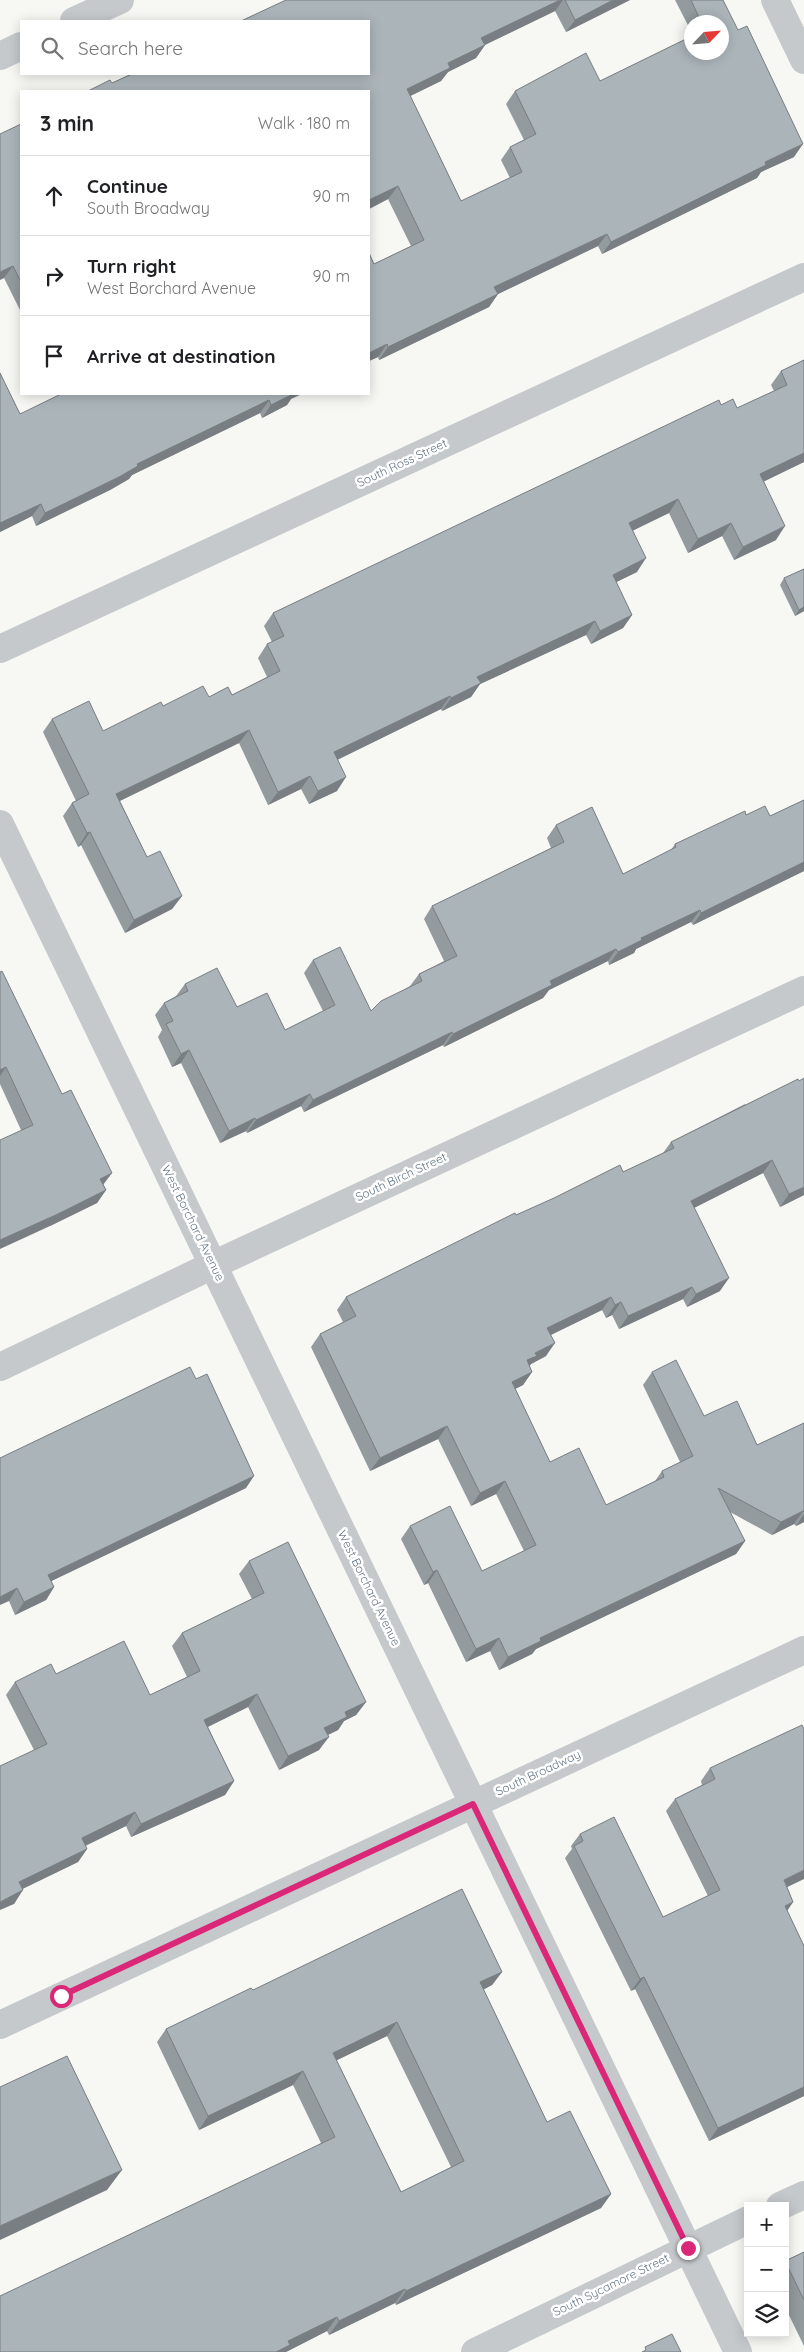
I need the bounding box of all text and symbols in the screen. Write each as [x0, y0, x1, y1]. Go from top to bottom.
north arrow [684, 15, 729, 60]
search box [20, 20, 370, 75]
icon: search [38, 34, 66, 62]
text: Search here [78, 36, 183, 60]
text: 3 min [40, 110, 94, 136]
text: Walk · 180 m [258, 113, 350, 133]
text: Continue [87, 174, 168, 198]
icon: ahead [40, 182, 68, 210]
text: 90 m [313, 186, 350, 206]
text: South Broadway [87, 198, 210, 218]
text: Turn right [87, 254, 176, 278]
icon: right [40, 262, 68, 290]
text: 90 m [313, 266, 350, 286]
text: West Borchard Avenue [87, 278, 256, 298]
icon: arrive [40, 342, 68, 370]
text: Arrive at destination [87, 344, 276, 368]
street label: South Ross Street [354, 435, 449, 490]
street label: South Birch Street [353, 1149, 449, 1204]
street label: West Borchard Avenue [159, 1162, 228, 1283]
street label: West Borchard Avenue [335, 1527, 404, 1648]
street label: South Broadway [493, 1746, 583, 1799]
route start [50, 1985, 73, 2008]
map controls [744, 2202, 789, 2337]
button: + [744, 2202, 789, 2247]
route end [677, 2237, 700, 2260]
button: − [744, 2247, 789, 2292]
street label: South Sycamore Street [550, 2250, 671, 2319]
button: layers [744, 2292, 789, 2337]

